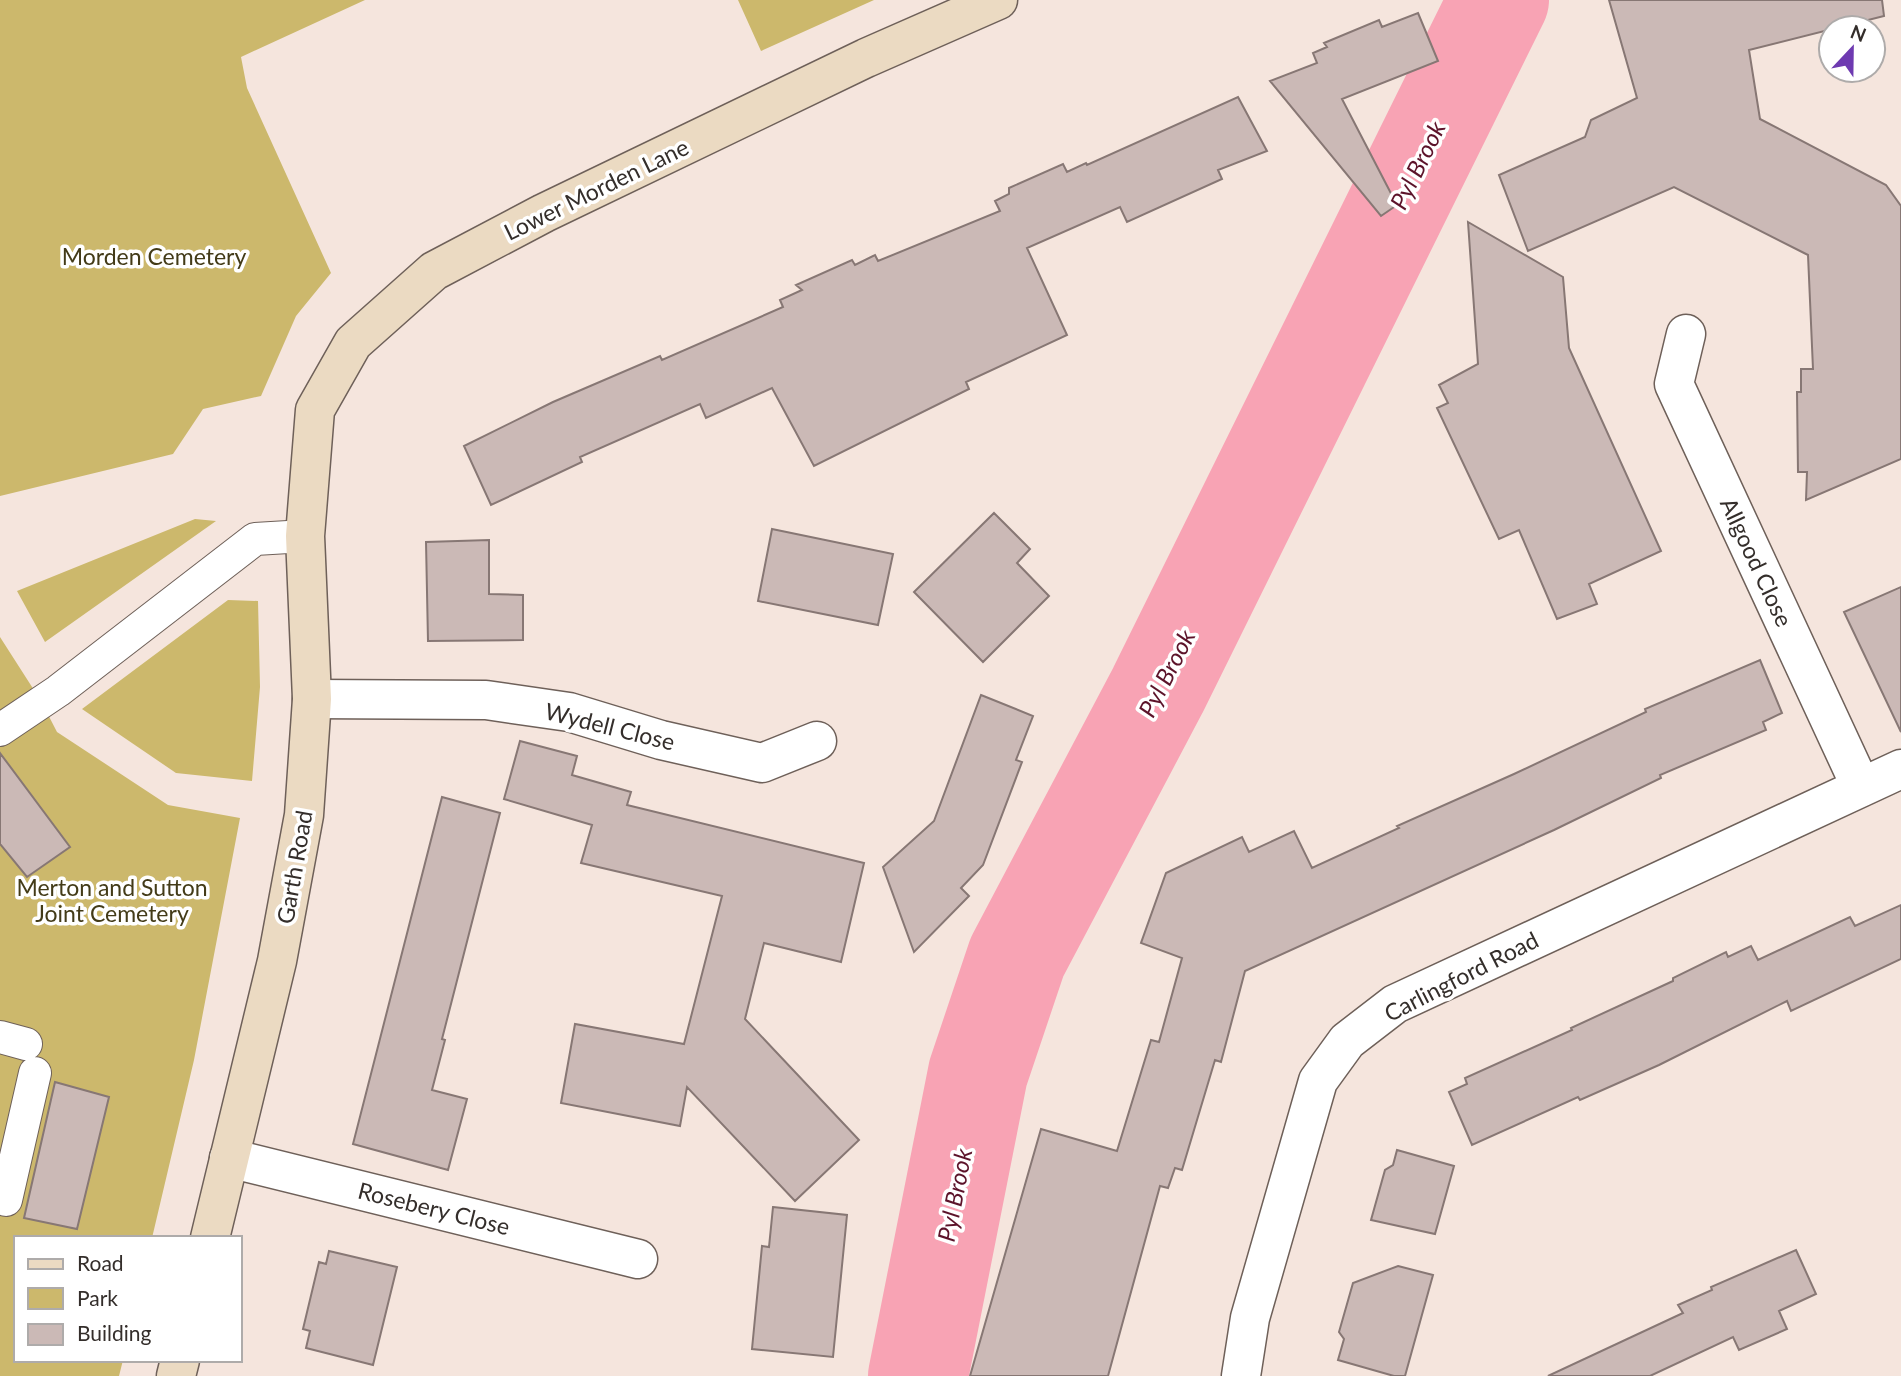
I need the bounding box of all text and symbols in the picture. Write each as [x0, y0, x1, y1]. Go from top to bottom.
north arrow [1817, 14, 1887, 84]
text: N [1847, 19, 1870, 46]
water label: Pyl Brook [1383, 116, 1451, 214]
street label: Lower Morden Lane [499, 132, 693, 246]
park label: Morden Cemetery [62, 242, 246, 270]
street label: Allgood Close [1715, 493, 1799, 631]
water label: Pyl Brook [1132, 624, 1201, 722]
street label: Wydell Close [542, 696, 678, 756]
street label: Garth Road [270, 808, 318, 926]
park label: Merton and Sutton Joint Cemetery [16, 873, 208, 927]
street label: Carlingford Road [1379, 925, 1543, 1027]
water label: Pyl Brook [931, 1145, 977, 1244]
street label: Rosebery Close [355, 1176, 513, 1240]
legend [14, 1236, 242, 1362]
text: Road [77, 1250, 124, 1275]
text: Park [77, 1285, 118, 1310]
text: Building [77, 1320, 152, 1345]

